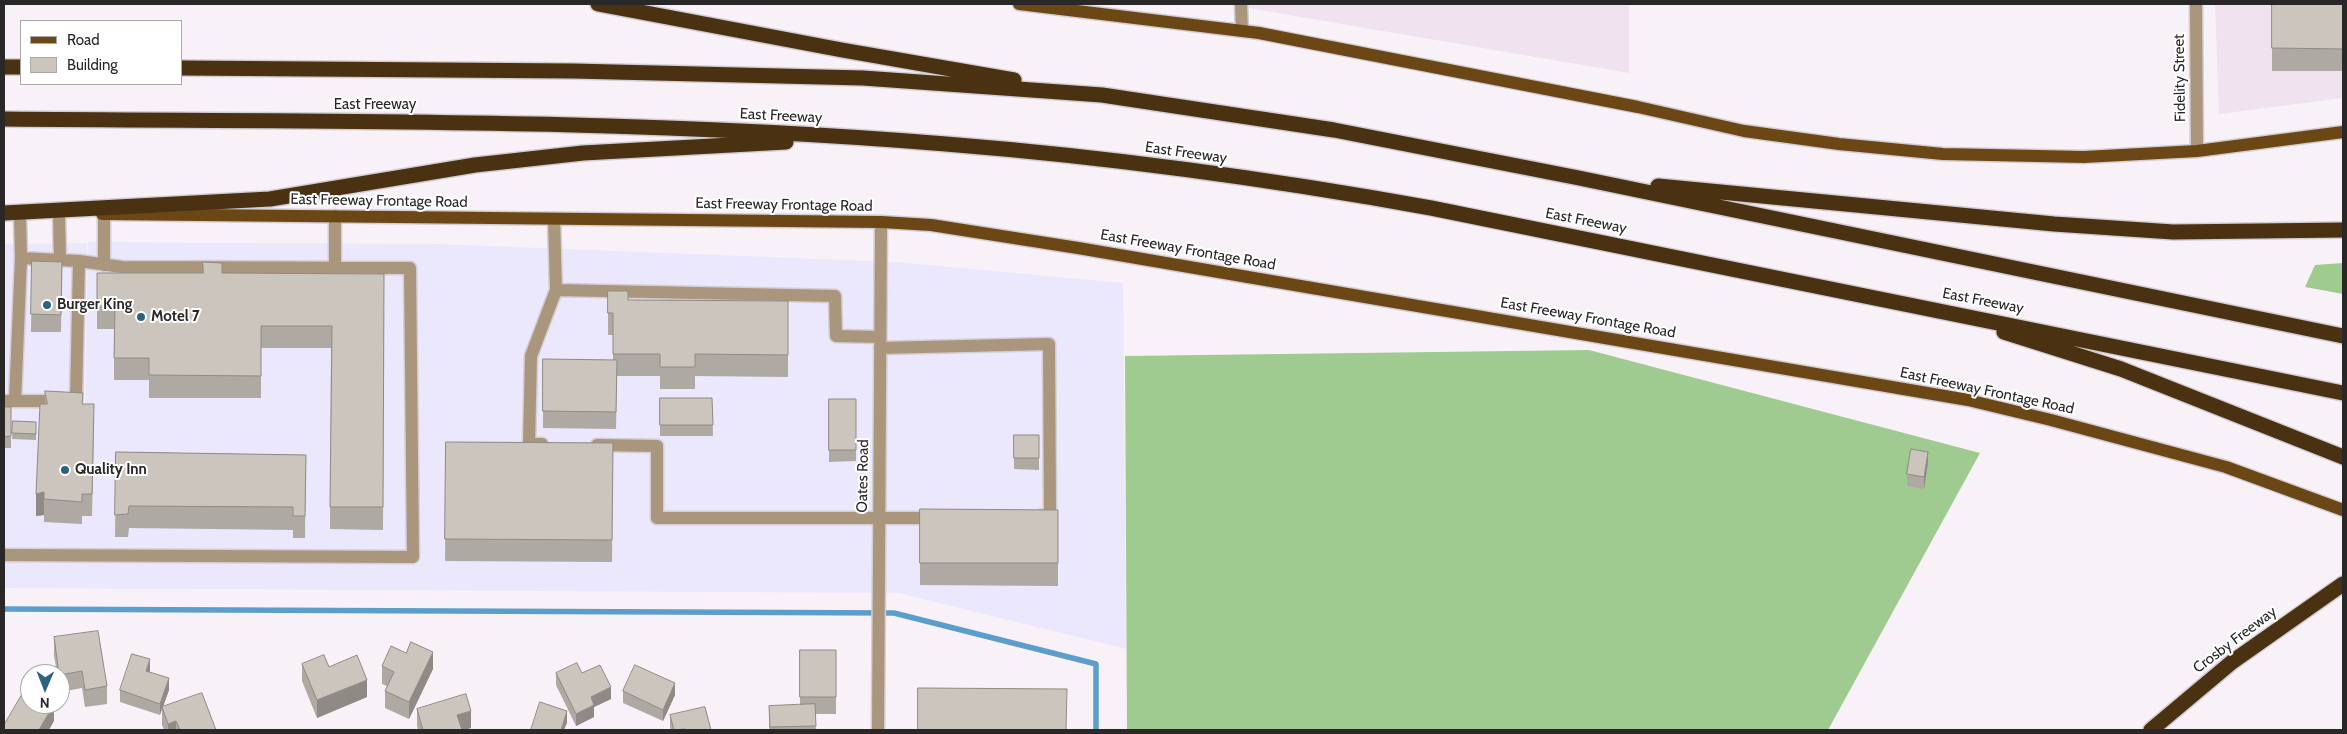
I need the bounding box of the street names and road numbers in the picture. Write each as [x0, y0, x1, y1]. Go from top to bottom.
street label: Fidelity Street [2170, 34, 2190, 122]
street label: East Freeway [334, 96, 416, 114]
street label: East Freeway [739, 105, 823, 127]
street label: East Freeway [1144, 138, 1228, 168]
street label: East Freeway Frontage Road [290, 190, 468, 212]
street label: East Freeway Frontage Road [695, 194, 873, 216]
street label: East Freeway [1544, 204, 1628, 238]
street label: East Freeway Frontage Road [1099, 226, 1277, 274]
street label: East Freeway [1941, 284, 2025, 318]
street label: East Freeway Frontage Road [1499, 294, 1677, 342]
street label: East Freeway Frontage Road [1898, 364, 2076, 418]
street label: Oates Road [853, 439, 873, 513]
street label: Crosby Freeway [2190, 603, 2280, 677]

